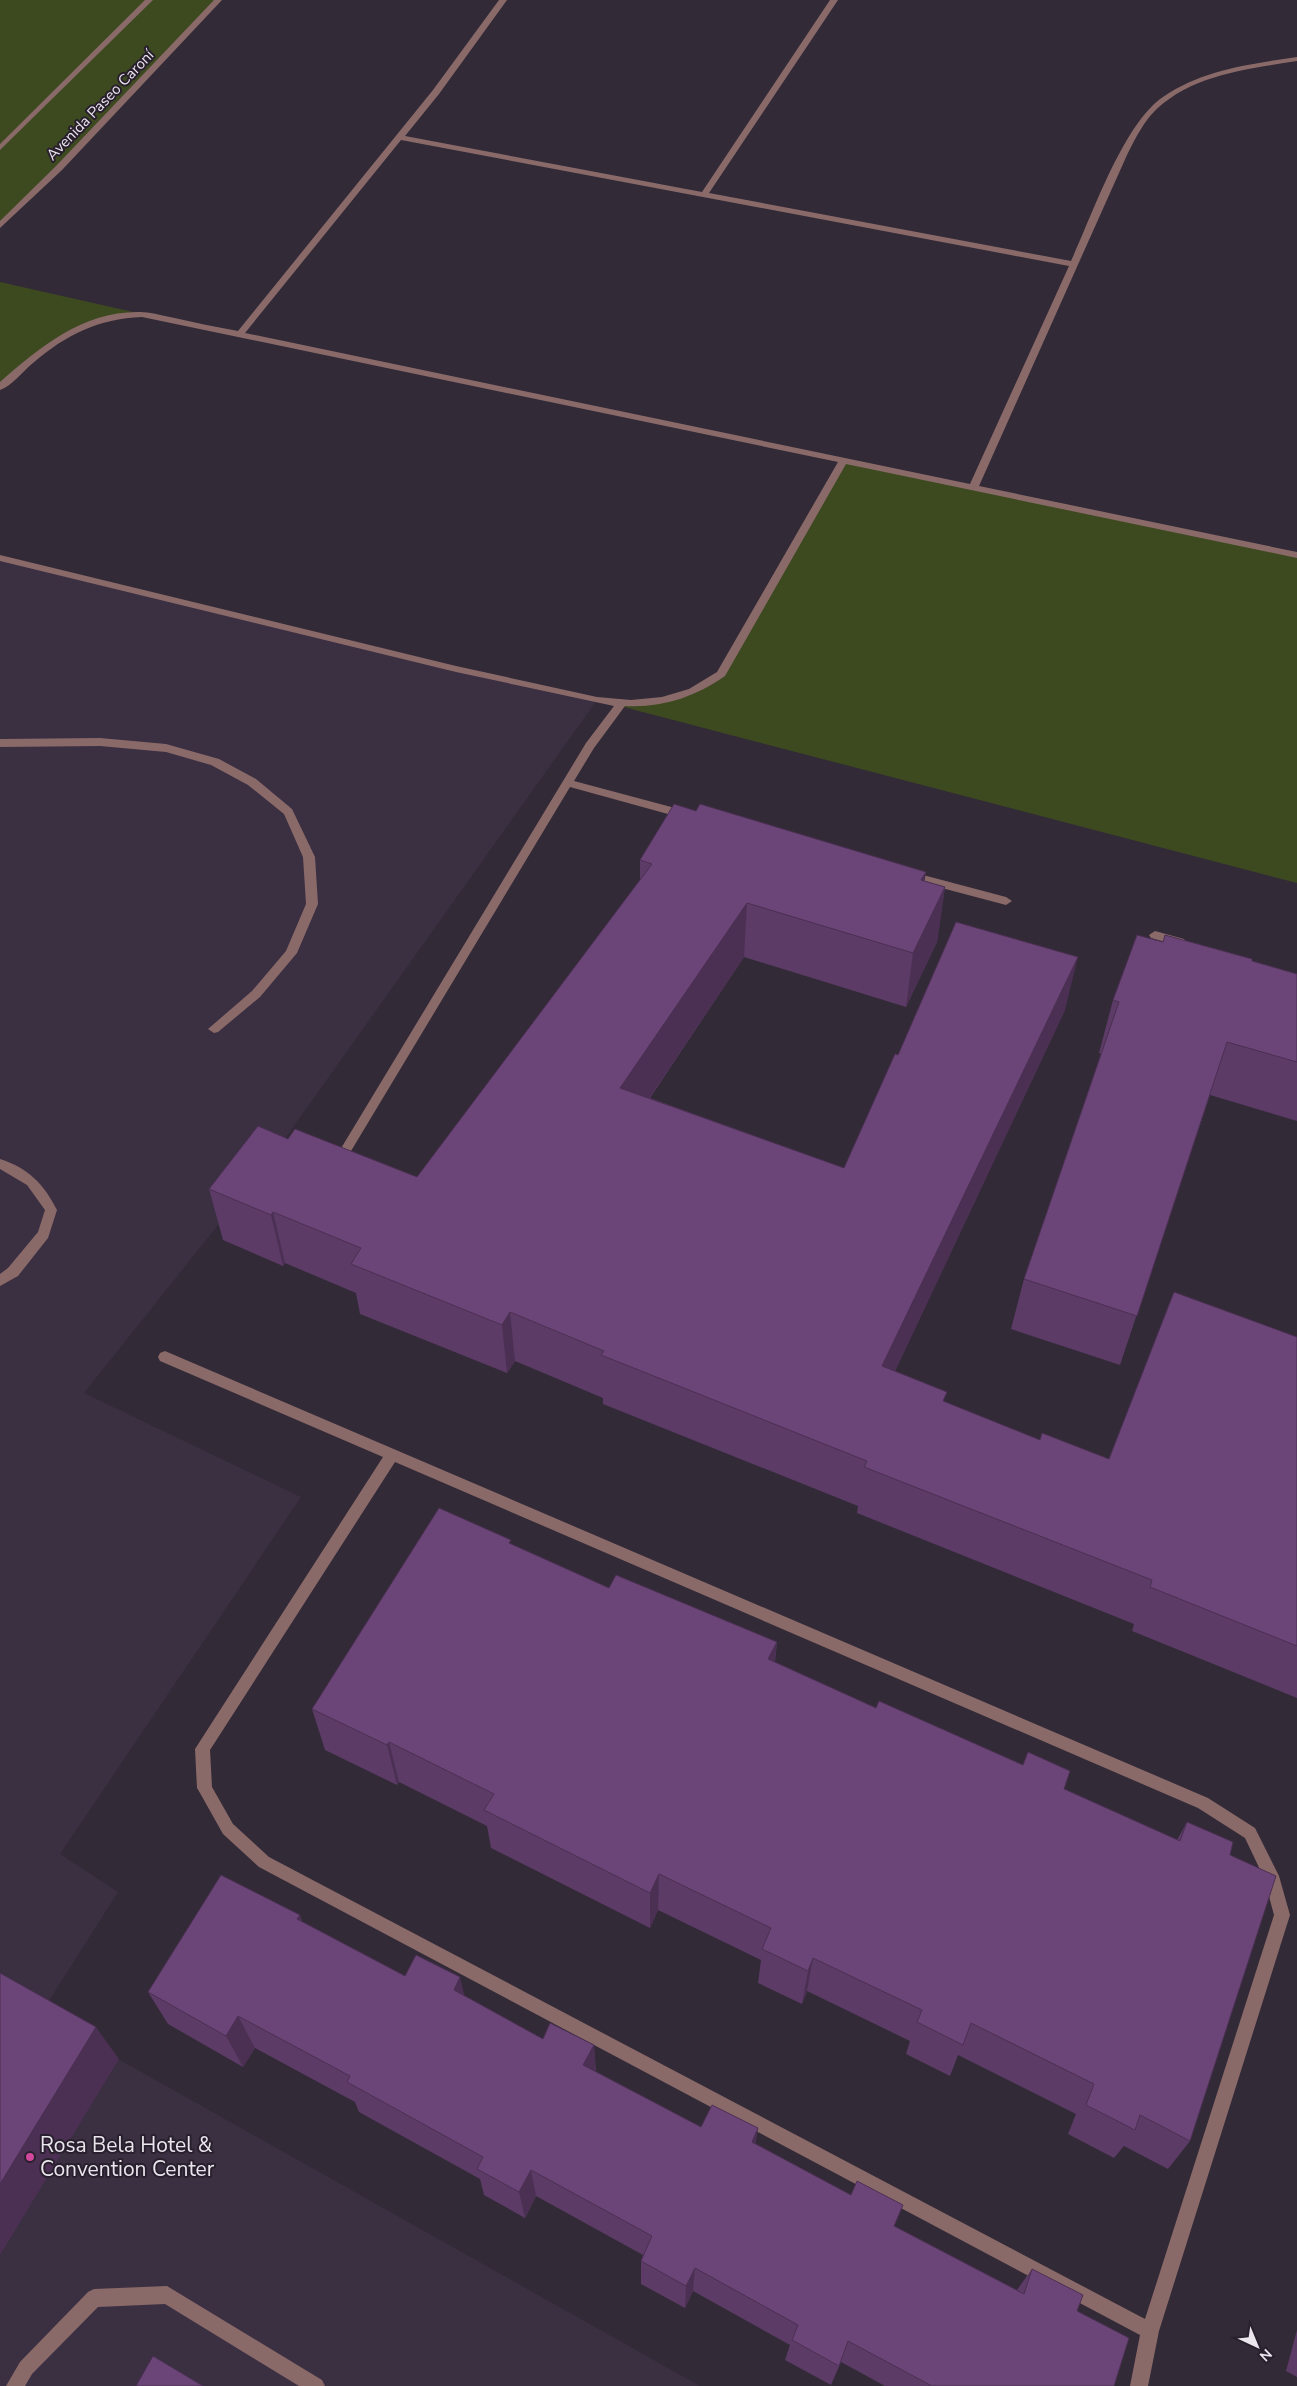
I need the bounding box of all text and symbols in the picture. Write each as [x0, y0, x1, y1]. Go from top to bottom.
street label: Avenida Paseo Caroní [42, 44, 159, 165]
place label: Rosa Bela Hotel & Convention Center [40, 2131, 215, 2183]
marker: Rosa Bela Hotel & Convention Center [24, 2151, 36, 2163]
north arrow [1232, 2321, 1282, 2371]
text: N [1255, 2345, 1276, 2365]

